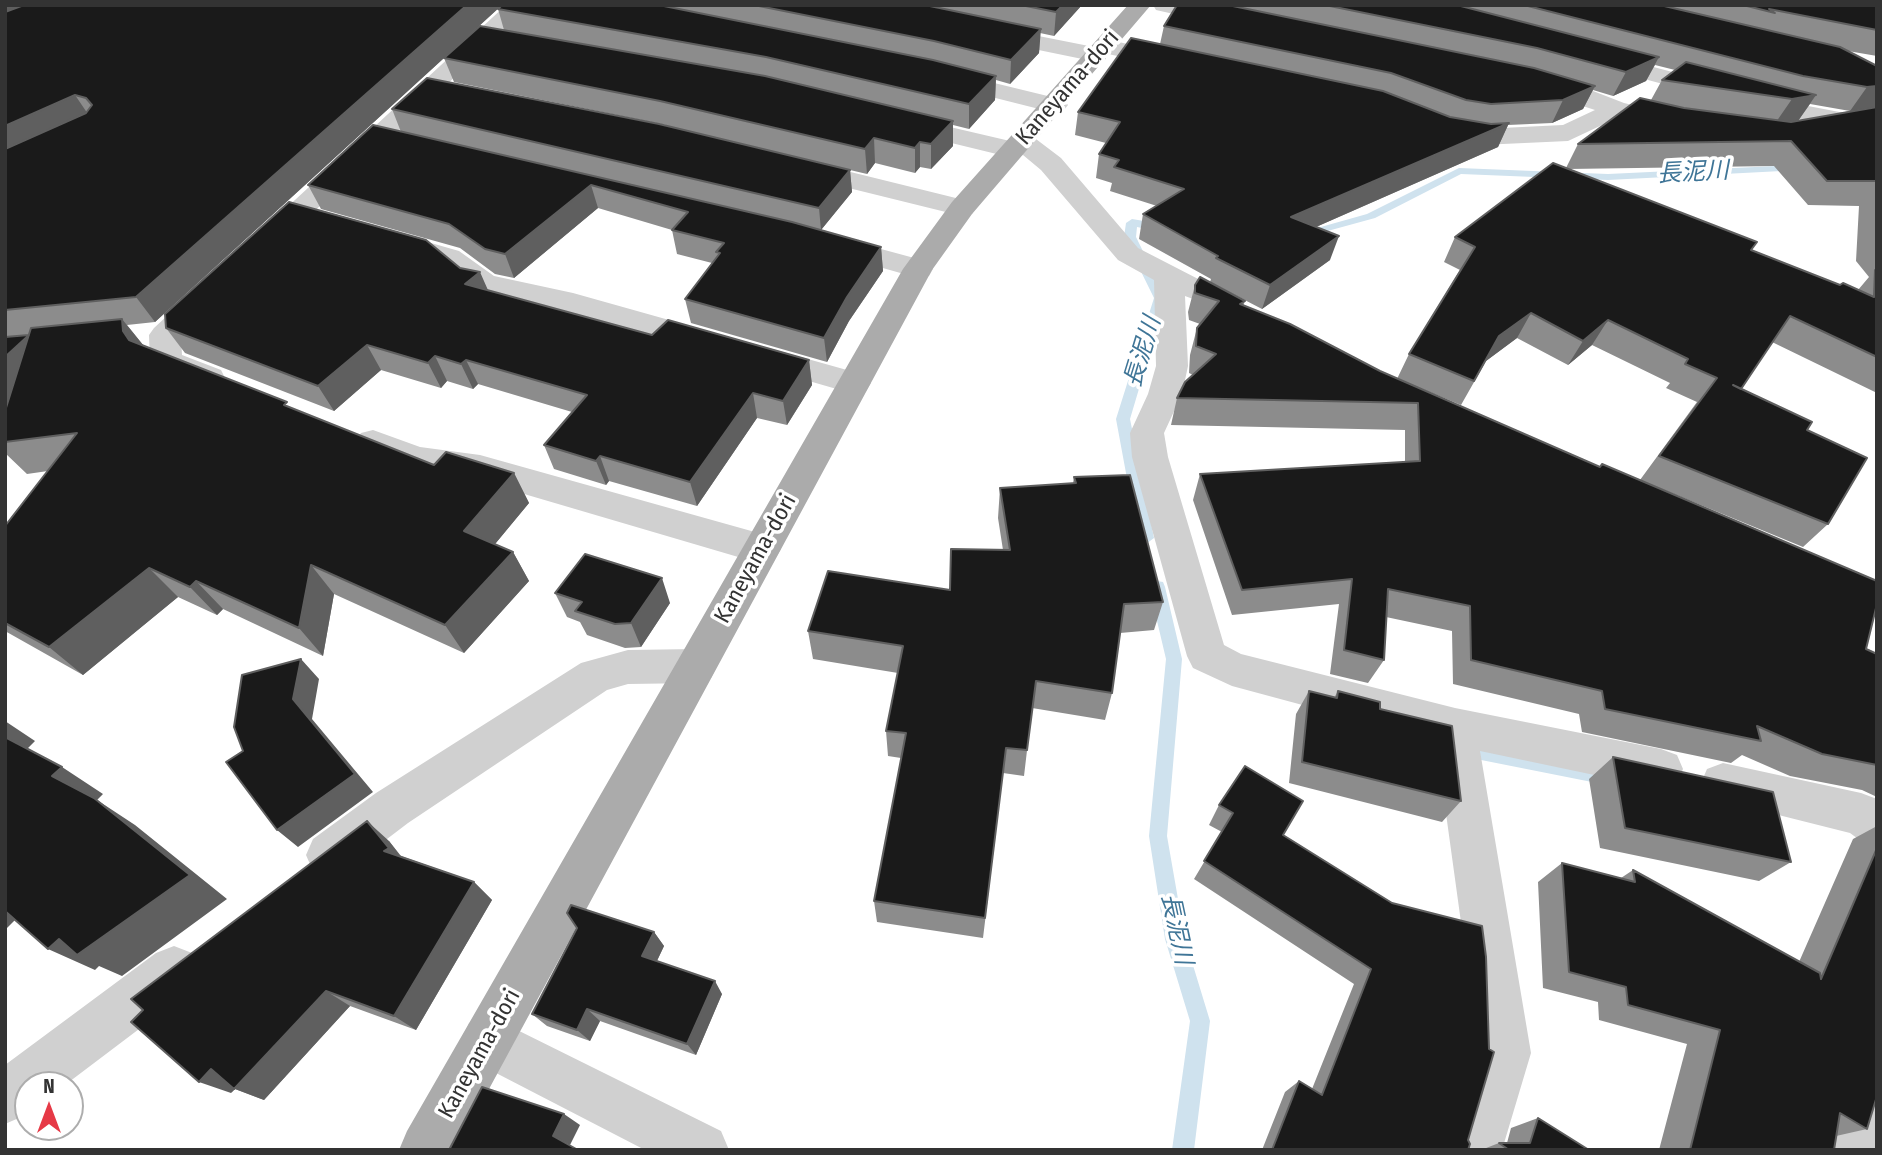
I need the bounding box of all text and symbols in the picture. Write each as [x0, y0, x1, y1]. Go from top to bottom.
street label: Kaneyama-dori [1011, 25, 1125, 151]
water label: 長泥川 [1656, 157, 1730, 189]
water label: 長泥川 [1119, 313, 1167, 391]
street label: Kaneyama-dori [709, 490, 803, 628]
water label: 長泥川 [1154, 891, 1198, 967]
street label: Kaneyama-dori [433, 985, 527, 1123]
north arrow [14, 1071, 84, 1141]
text: N [43, 1075, 55, 1098]

